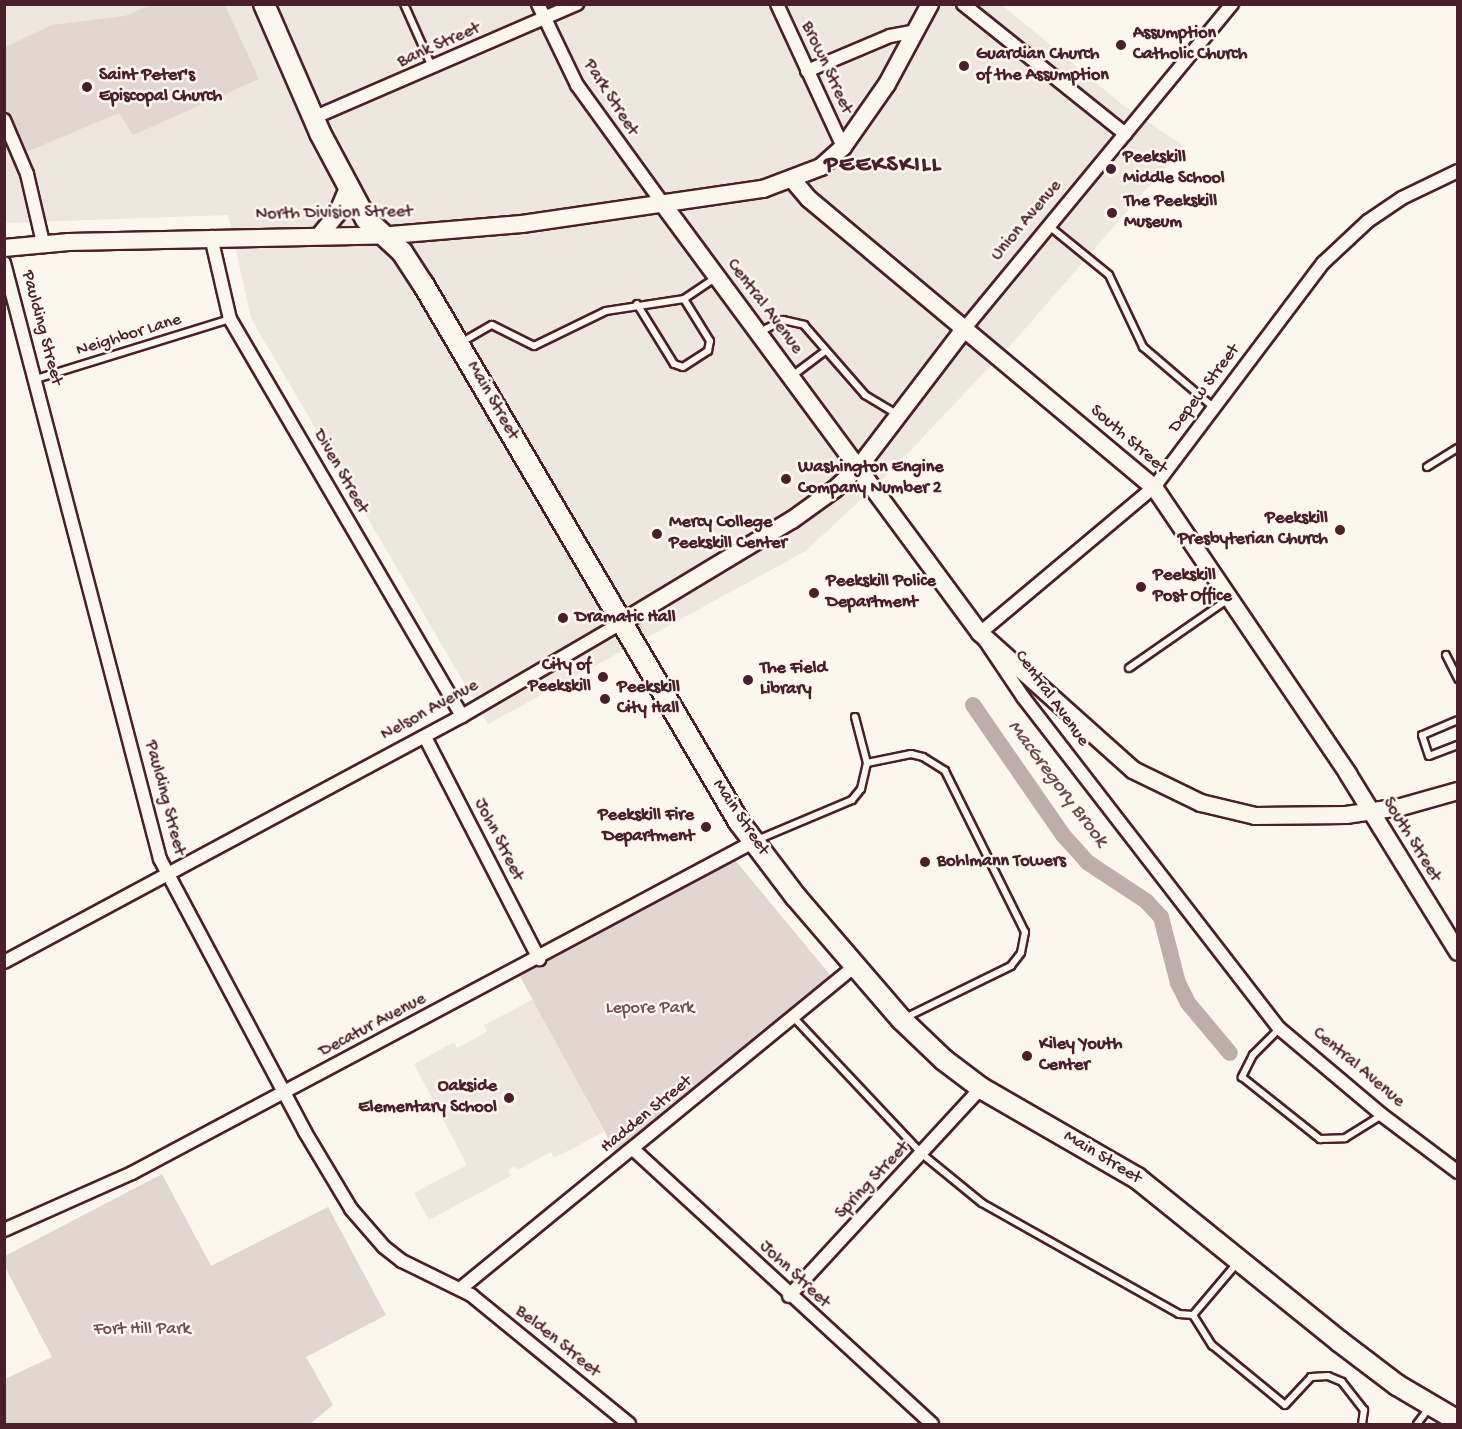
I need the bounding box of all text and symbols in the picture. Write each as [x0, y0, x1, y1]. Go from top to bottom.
street label: Bank Street [394, 18, 484, 74]
street label: Brown Street [795, 18, 857, 118]
place label: Assumption Catholic Church [1133, 24, 1247, 66]
marker: Assumption Catholic Church [1114, 38, 1128, 52]
place label: Guardian Church of the Assumption [976, 45, 1109, 88]
street label: Park Street [577, 56, 643, 140]
marker: Guardian Church of the Assumption [957, 59, 971, 73]
place label: Saint Peter's Episcopal Church [99, 66, 222, 109]
marker: Saint Peter's Episcopal Church [80, 80, 94, 94]
place label: Peekskill Middle School [1123, 148, 1225, 190]
district label: PEEKSKILL [824, 152, 942, 180]
marker: Peekskill Middle School [1104, 162, 1118, 176]
street label: Union Avenue [987, 176, 1067, 266]
place label: The Peekskill Museum [1124, 192, 1217, 234]
street label: North Division Street [255, 202, 413, 226]
marker: The Peekskill Museum [1105, 206, 1119, 220]
street label: Central Avenue [721, 255, 807, 359]
street label: Paulding Street [15, 268, 67, 388]
street label: Neighbor Lane [74, 310, 184, 362]
street label: Depew Street [1165, 340, 1245, 438]
street label: Main Street [461, 358, 523, 444]
street label: South Street [1085, 401, 1171, 479]
street label: Diven Street [307, 426, 373, 518]
place label: Washington Engine Company Number 2 [798, 458, 944, 500]
marker: Washington Engine Company Number 2 [779, 472, 793, 486]
place label: Peekskill Presbyterian Church [1178, 509, 1328, 552]
place label: Mercy College Peekskill Center [669, 513, 787, 556]
marker: Peekskill Presbyterian Church [1333, 523, 1347, 537]
marker: Mercy College Peekskill Center [650, 527, 664, 541]
place label: Peekskill Post Office [1153, 566, 1232, 608]
place label: Peekskill Police Department [826, 572, 936, 614]
marker: Peekskill Post Office [1134, 580, 1148, 594]
marker: Peekskill Police Department [807, 586, 821, 600]
place label: Dramatic Hall [575, 607, 676, 629]
marker: Dramatic Hall [556, 611, 570, 625]
street label: Central Avenue [1009, 647, 1093, 751]
place label: City of Peekskill [528, 656, 591, 698]
place label: The Field Library [760, 659, 827, 702]
marker: City of Peekskill [596, 670, 610, 684]
marker: The Field Library [741, 673, 755, 687]
street label: Nelson Avenue [378, 675, 482, 747]
place label: Peekskill City Hall [617, 678, 680, 720]
marker: Peekskill City Hall [598, 692, 612, 706]
water label: MacGregory Brook [1002, 716, 1112, 852]
street label: Paulding Street [138, 738, 190, 858]
street label: Main Street [707, 776, 773, 860]
street label: South Street [1377, 794, 1445, 886]
street label: John Street [468, 795, 528, 885]
place label: Peekskill Fire Department [598, 806, 694, 848]
marker: Peekskill Fire Department [699, 820, 713, 834]
place label: Bohlmann Towers [937, 851, 1066, 873]
marker: Bohlmann Towers [918, 855, 932, 869]
street label: Decatur Avenue [316, 989, 430, 1063]
park label: Lepore Park [606, 998, 694, 1020]
street label: Central Avenue [1308, 1023, 1408, 1113]
place label: Kiley Youth Center [1039, 1035, 1122, 1078]
marker: Kiley Youth Center [1020, 1049, 1034, 1063]
street label: Hadden Street [597, 1072, 697, 1158]
place label: Oakside Elementary School [358, 1077, 497, 1120]
marker: Oakside Elementary School [502, 1091, 516, 1105]
street label: Main Street [1059, 1126, 1145, 1190]
street label: Spring Street [832, 1138, 914, 1224]
street label: John Street [754, 1237, 834, 1313]
street label: Belden Street [510, 1301, 604, 1383]
park label: Fort Hill Park [93, 1319, 191, 1341]

